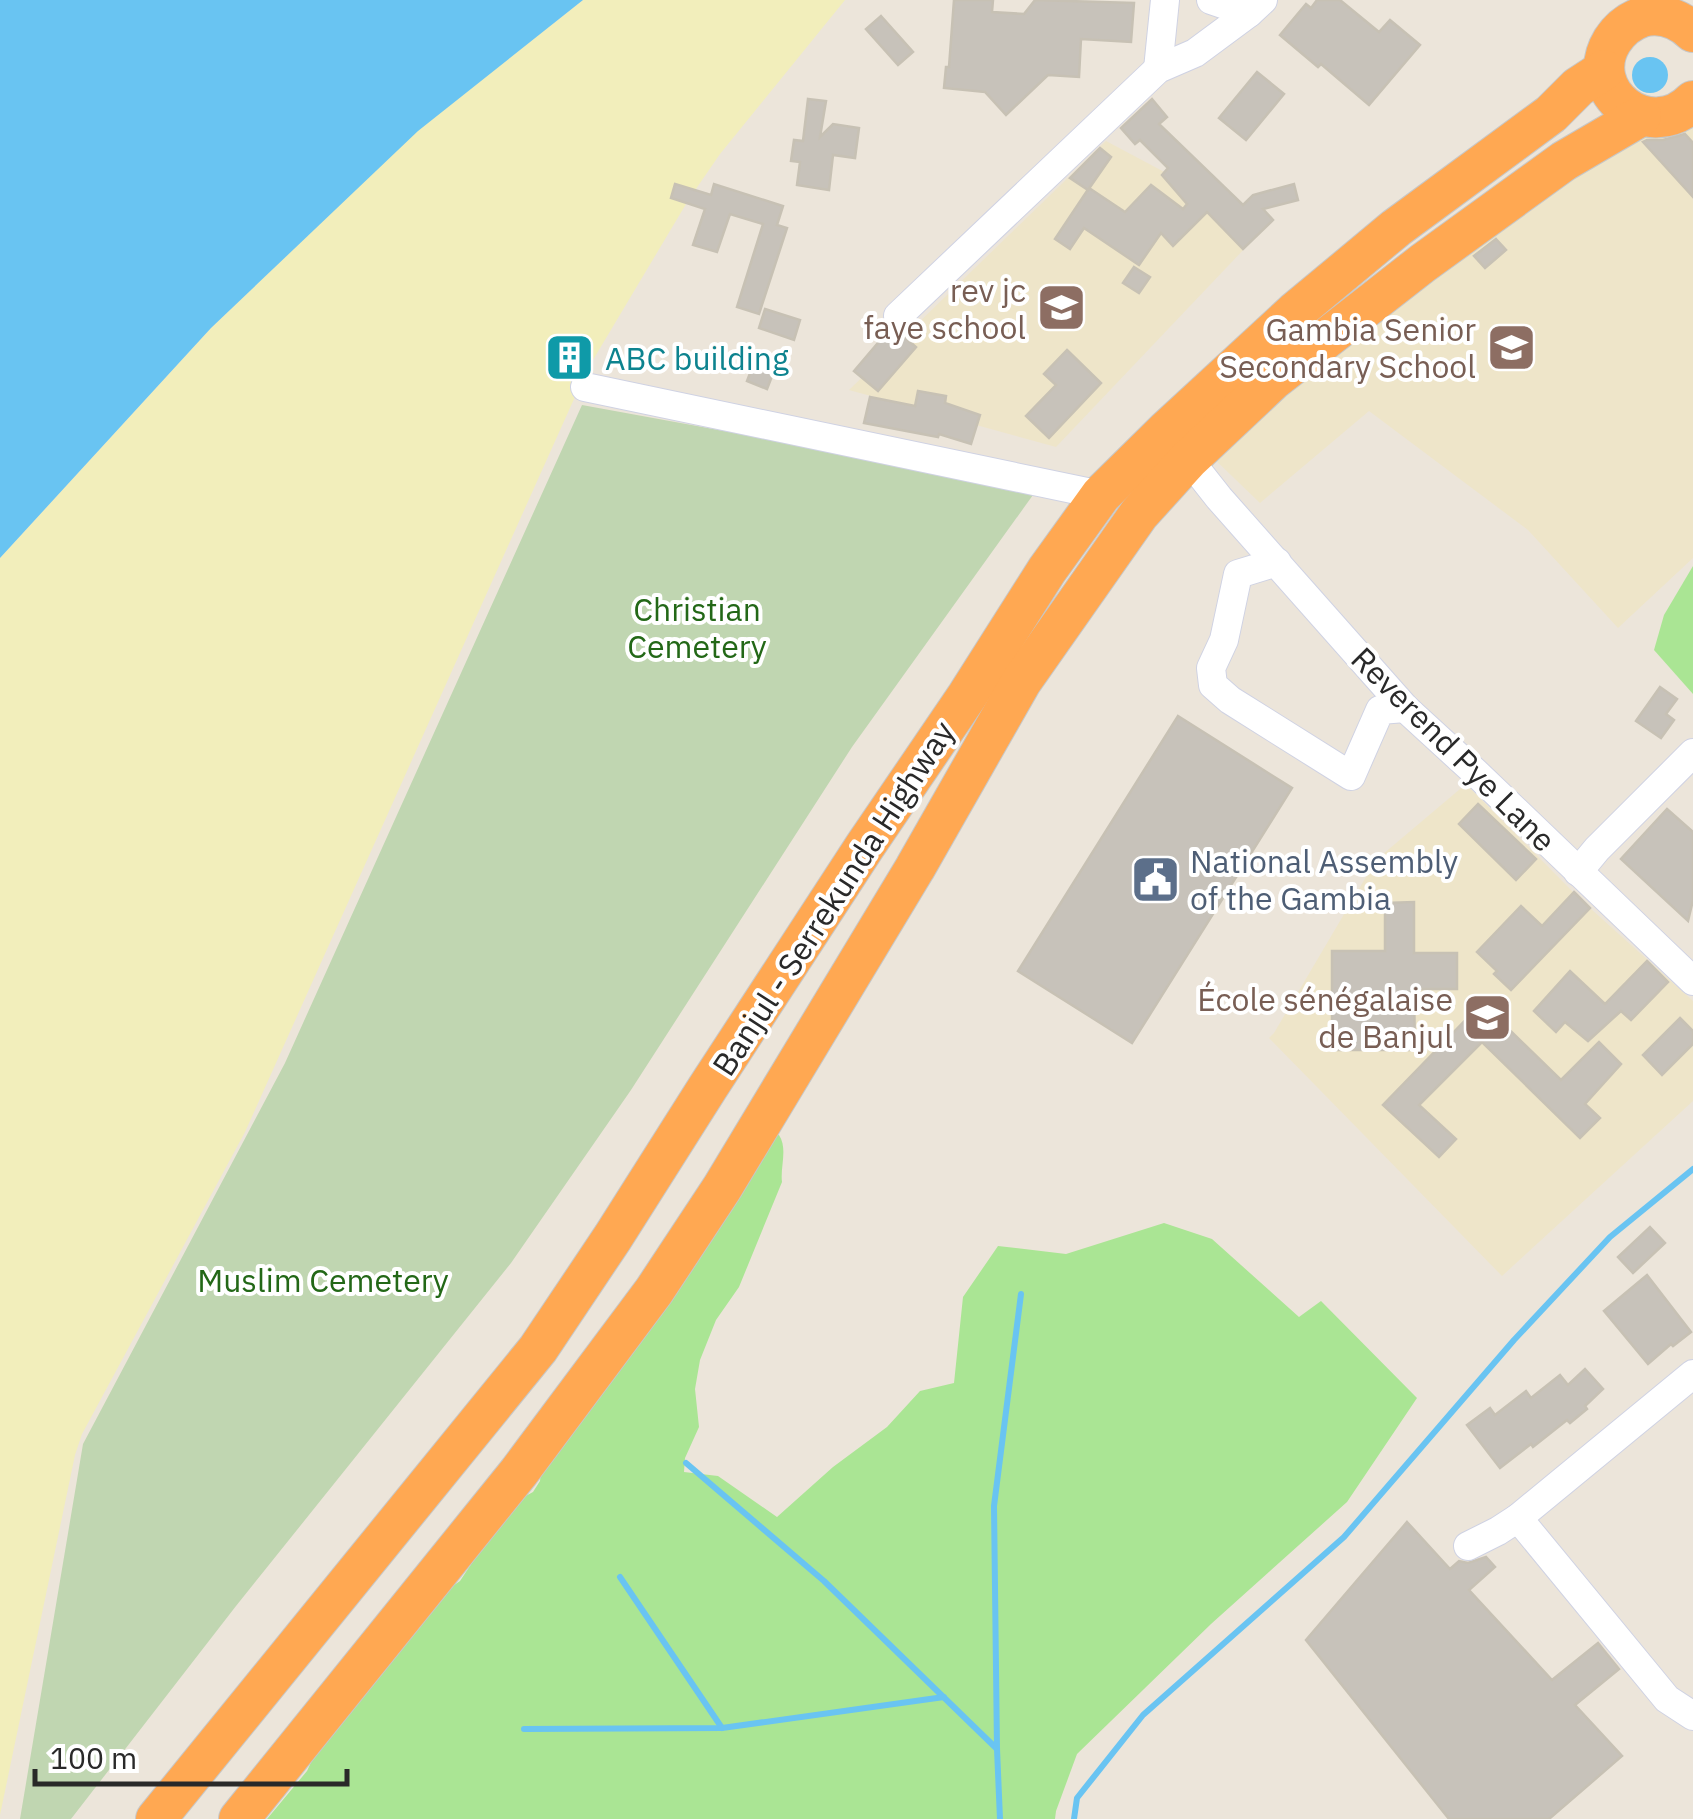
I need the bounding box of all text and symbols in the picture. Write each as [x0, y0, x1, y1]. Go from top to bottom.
place label: rev jc faye school [863, 269, 1026, 348]
school or university icon: rev jc faye school [1035, 282, 1087, 334]
place label: Gambia Senior Secondary School [1219, 308, 1476, 387]
school or university icon: Gambia Senior Secondary School [1485, 321, 1537, 373]
building icon: ABC building [544, 332, 596, 384]
place label: ABC building [605, 337, 789, 379]
park label: Christian Cemetery [627, 588, 767, 667]
street label: Reverend Pye Lane [1343, 638, 1565, 860]
street label: Banjul - Serrekunda Highway [702, 713, 964, 1083]
place label: National Assembly of the Gambia [1190, 840, 1458, 919]
public building icon: National Assembly of the Gambia [1129, 853, 1181, 905]
place label: École sénégalaise de Banjul [1197, 978, 1453, 1057]
school or university icon: École sénégalaise de Banjul [1462, 991, 1514, 1043]
park label: Muslim Cemetery [197, 1259, 449, 1301]
scale bar [35, 1724, 348, 1786]
text: 100 m [50, 1738, 137, 1777]

